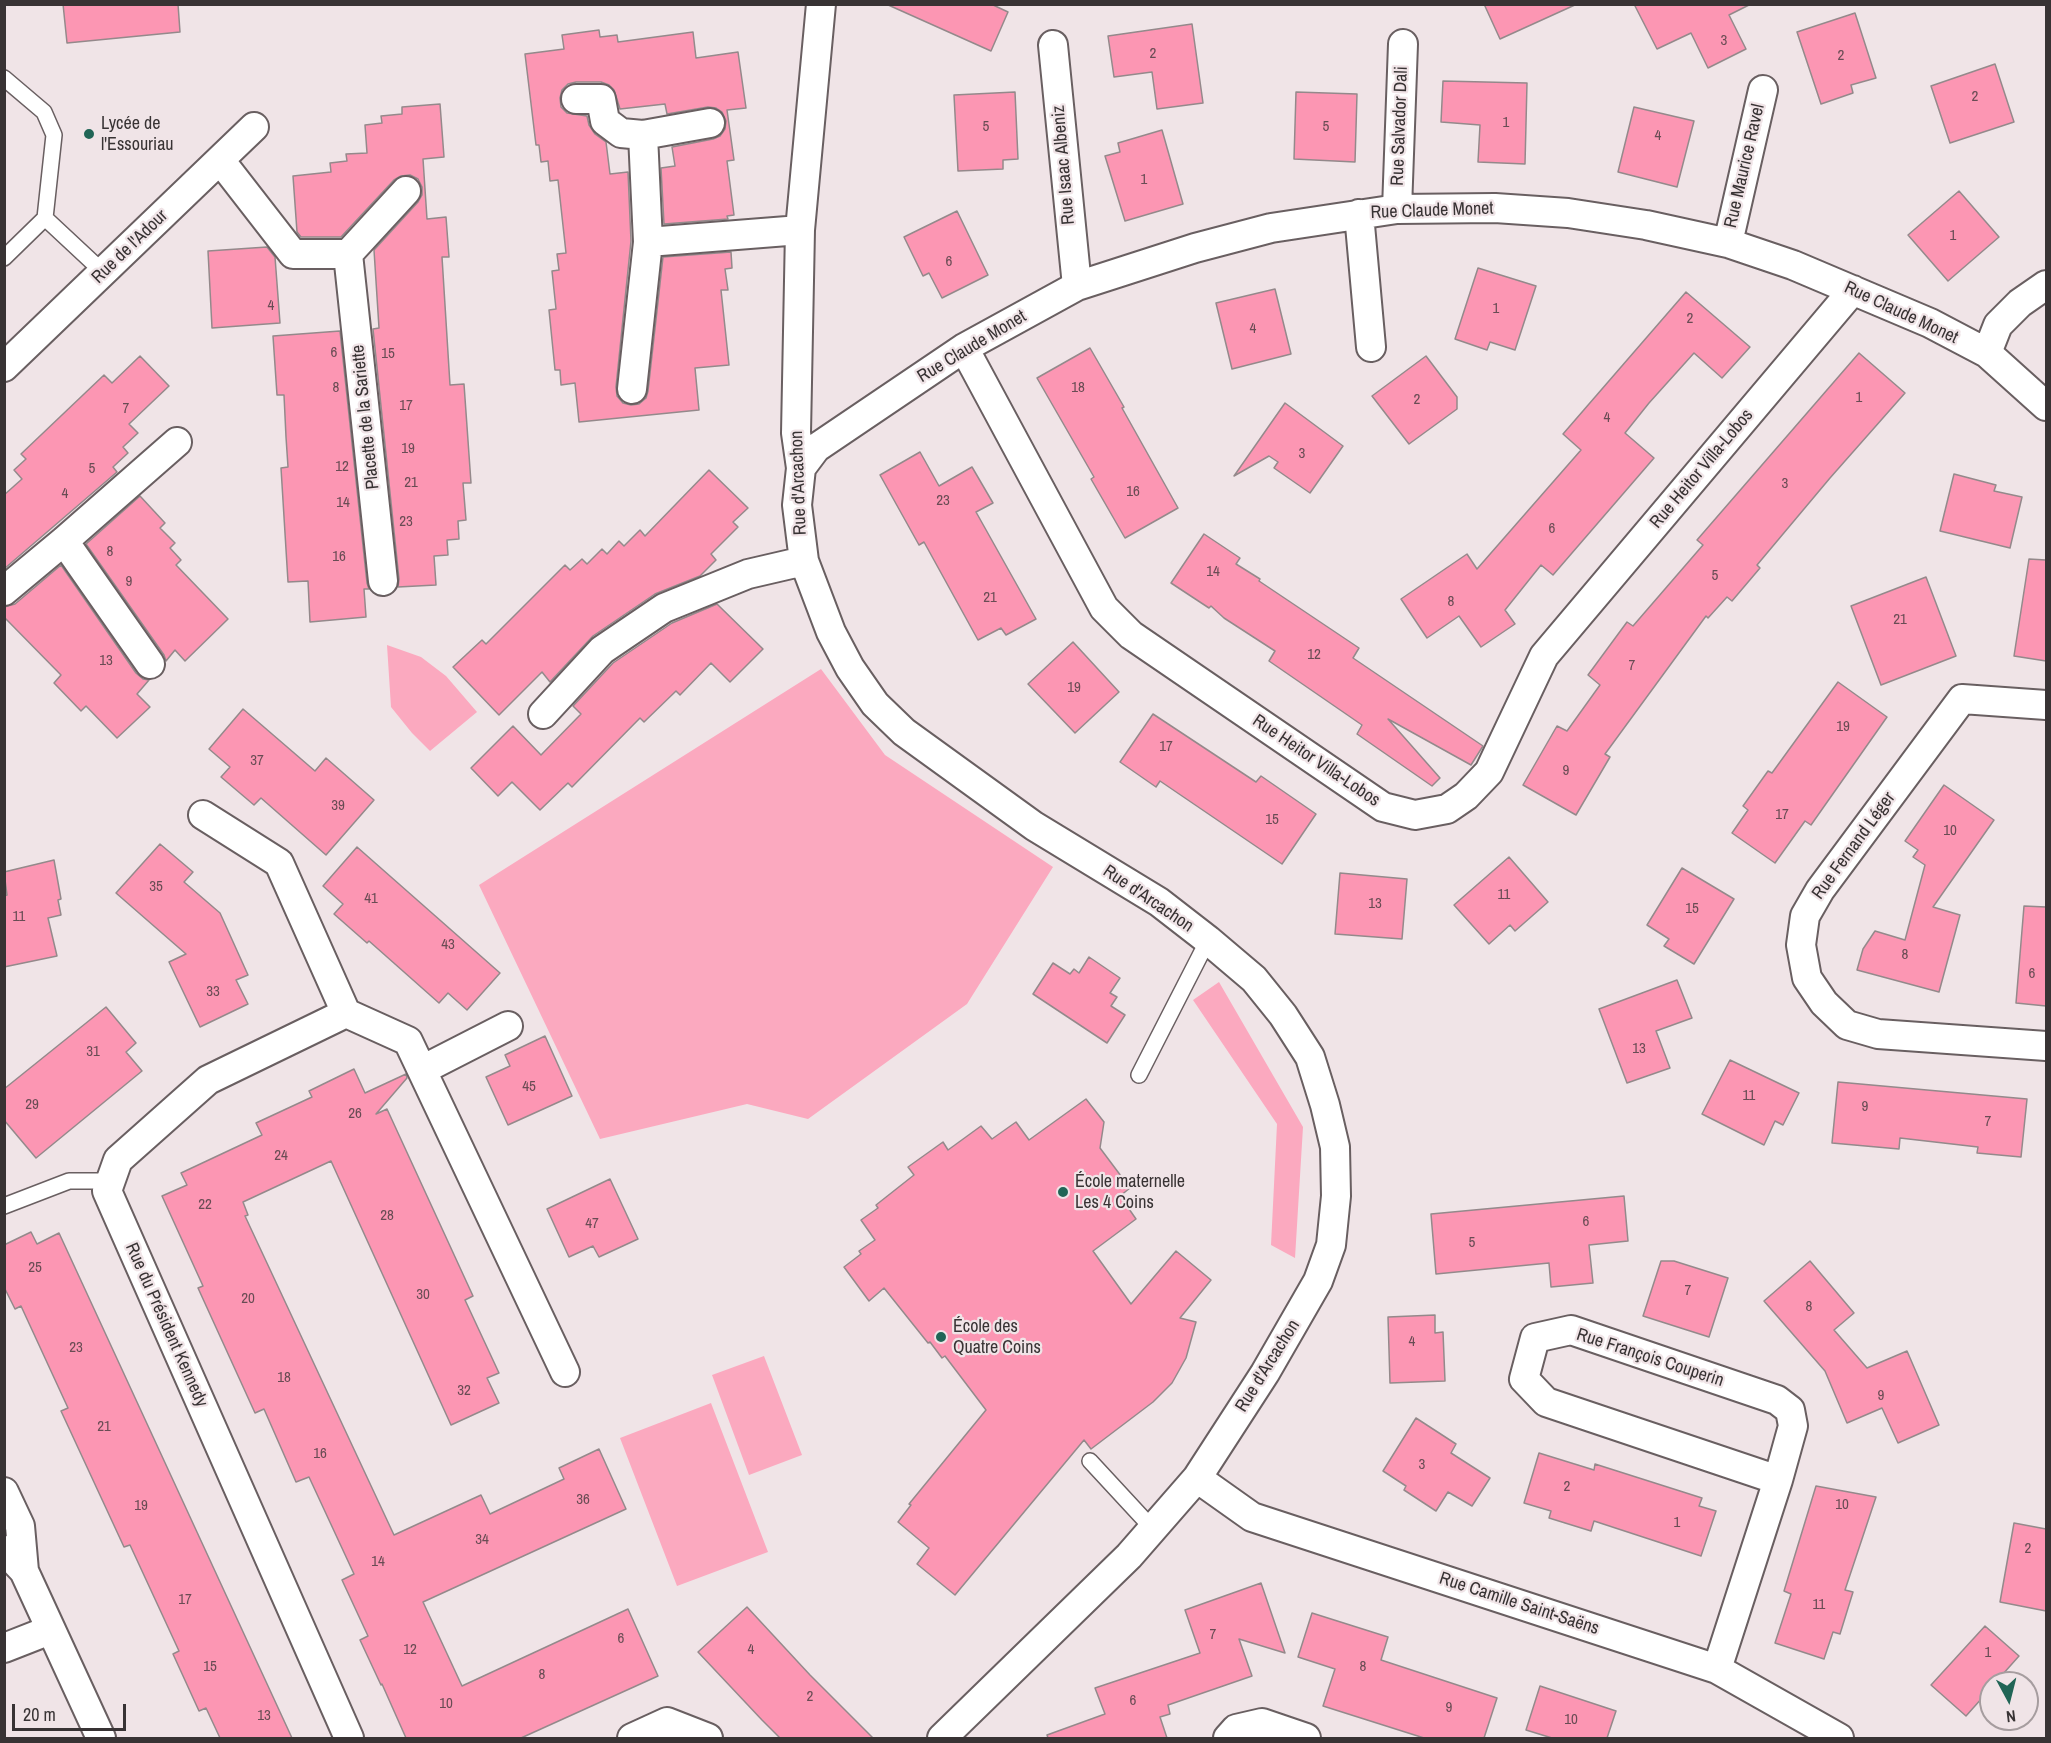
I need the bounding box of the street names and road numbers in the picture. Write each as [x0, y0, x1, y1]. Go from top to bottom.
street label: Rue Salvador Dali [1387, 66, 1413, 186]
street label: Rue Maurice Ravel [1720, 102, 1770, 230]
street label: Rue Isaac Albeniz [1048, 104, 1080, 226]
street label: Rue Claude Monet [1370, 198, 1494, 224]
street label: Rue de l'Adour [88, 205, 172, 289]
street label: Rue Claude Monet [1841, 277, 1961, 349]
street label: Rue Claude Monet [914, 306, 1030, 388]
street label: Placette de la Sariette [348, 344, 384, 490]
street label: Rue Heitor Villa-Lobos [1646, 405, 1758, 533]
street label: Rue d'Arcachon [786, 430, 812, 536]
street label: Rue Heitor Villa-Lobos [1248, 710, 1384, 812]
street label: Rue Fernand Léger [1808, 788, 1900, 904]
street label: Rue d'Arcachon [1099, 861, 1197, 937]
street label: Rue du Président Kennedy [120, 1240, 212, 1410]
street label: Rue d'Arcachon [1231, 1316, 1305, 1416]
street label: Rue François Couperin [1574, 1324, 1726, 1392]
street label: Rue Camille Saint-Saëns [1436, 1568, 1602, 1640]

